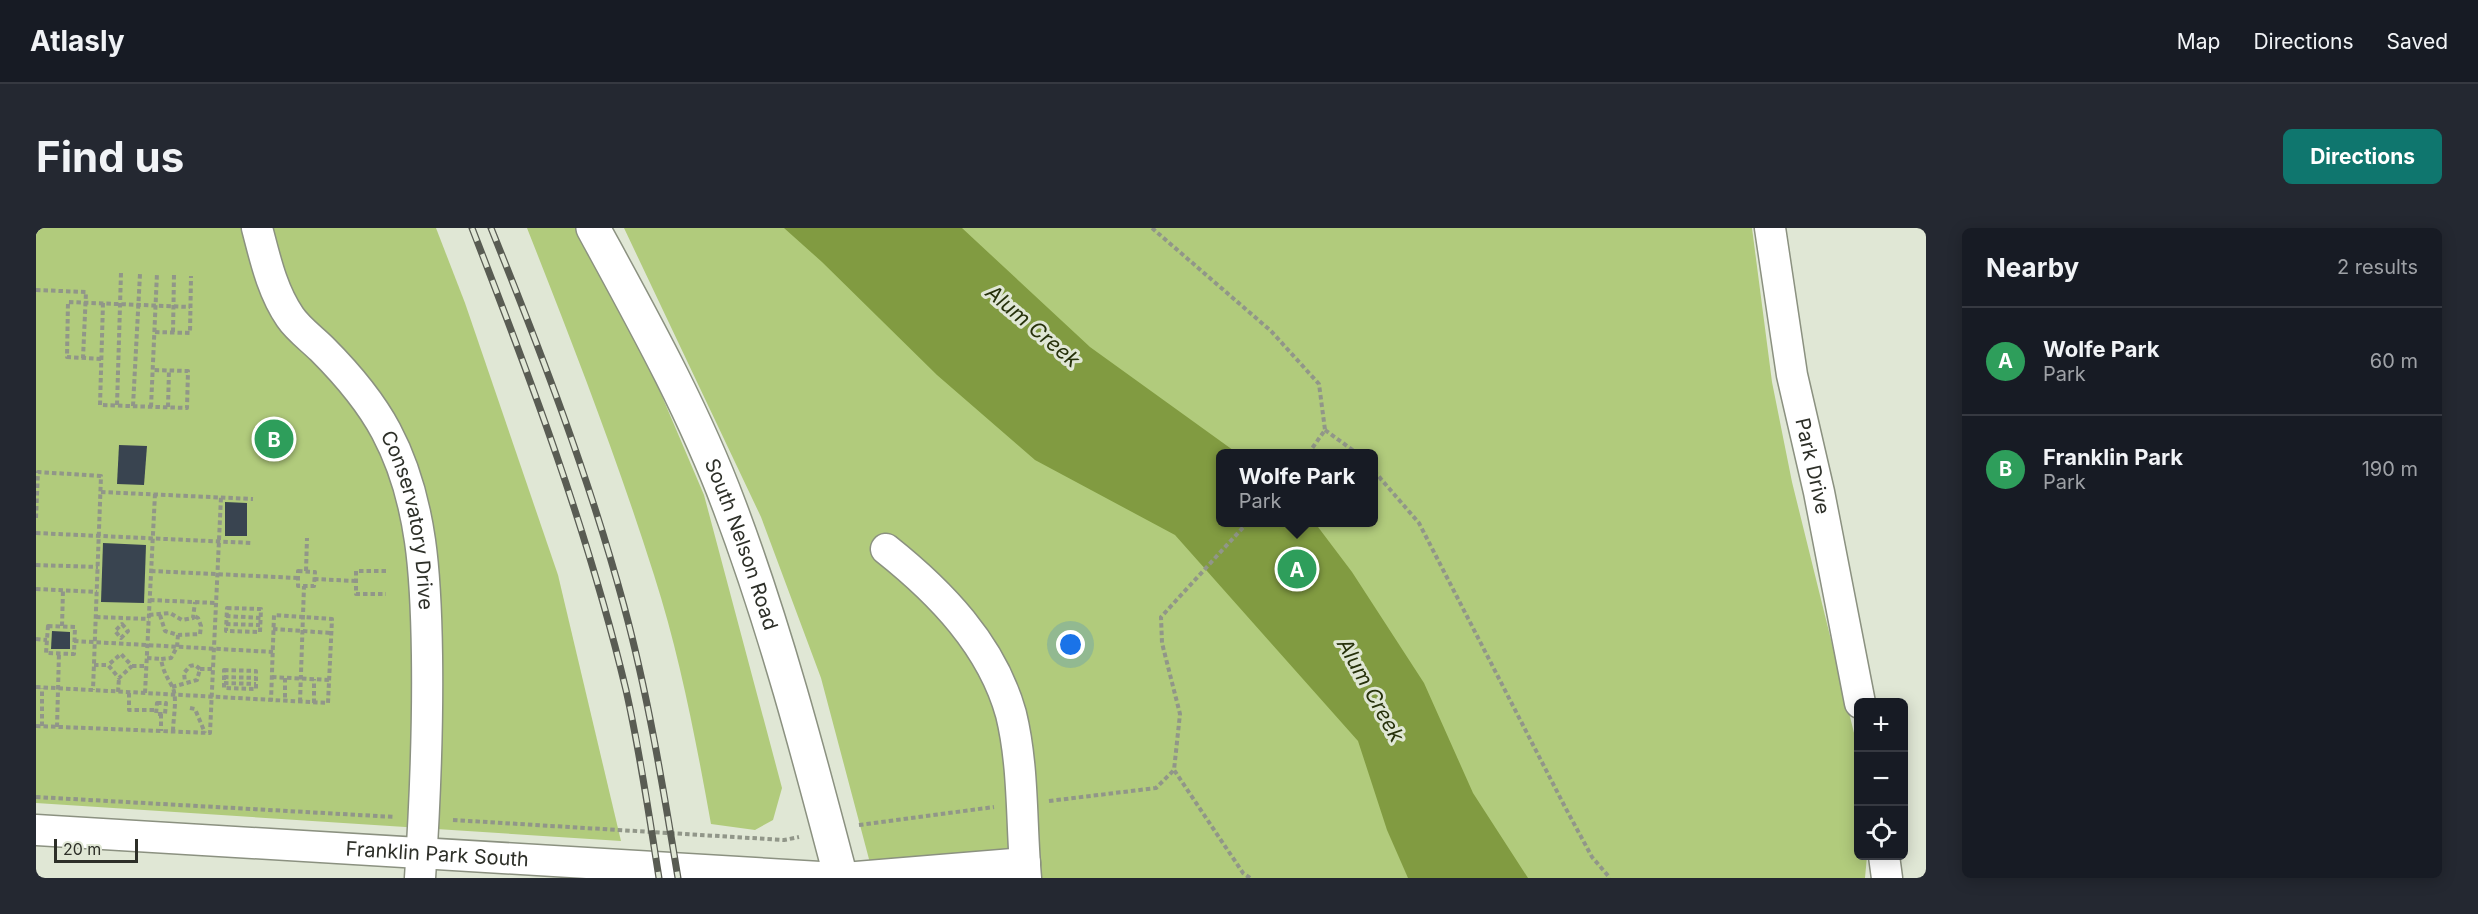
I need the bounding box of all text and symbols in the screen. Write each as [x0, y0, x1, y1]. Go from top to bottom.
text: Atlasly [30, 24, 125, 58]
text: Map [2177, 29, 2220, 54]
text: Directions [2253, 29, 2354, 54]
text: Saved [2387, 29, 2448, 54]
button: Directions [2283, 129, 2442, 184]
text: Find us [36, 131, 184, 182]
text: Nearby [1986, 252, 2079, 283]
text: 2 results [2337, 255, 2418, 279]
water label: Alum Creek [980, 279, 1085, 373]
text: Wolfe Park [2043, 336, 2160, 362]
text: A [1998, 349, 2013, 373]
text: 60 m [2370, 349, 2418, 373]
text: Park [2043, 362, 2086, 386]
street label: Park Drive [1790, 415, 1835, 516]
pin: B [254, 416, 294, 462]
street label: Conservatory Drive [376, 427, 438, 610]
text: Franklin Park [2043, 444, 2183, 470]
popup [1216, 449, 1378, 527]
street label: South Nelson Road [700, 455, 783, 633]
text: B [1999, 457, 2012, 481]
text: 190 m [2362, 457, 2418, 481]
text: Wolfe Park [1239, 463, 1355, 489]
text: Park [2043, 470, 2086, 494]
text: Park [1239, 489, 1282, 513]
pin: A [1278, 546, 1316, 592]
your location [1056, 630, 1085, 659]
water label: Alum Creek [1332, 633, 1410, 747]
map controls [1854, 698, 1908, 860]
button: + [1854, 698, 1908, 752]
button: − [1854, 752, 1908, 806]
button: locate [1854, 806, 1908, 860]
scale bar [54, 836, 138, 864]
street label: Franklin Park South [345, 837, 530, 872]
text: 20 m [63, 839, 101, 859]

